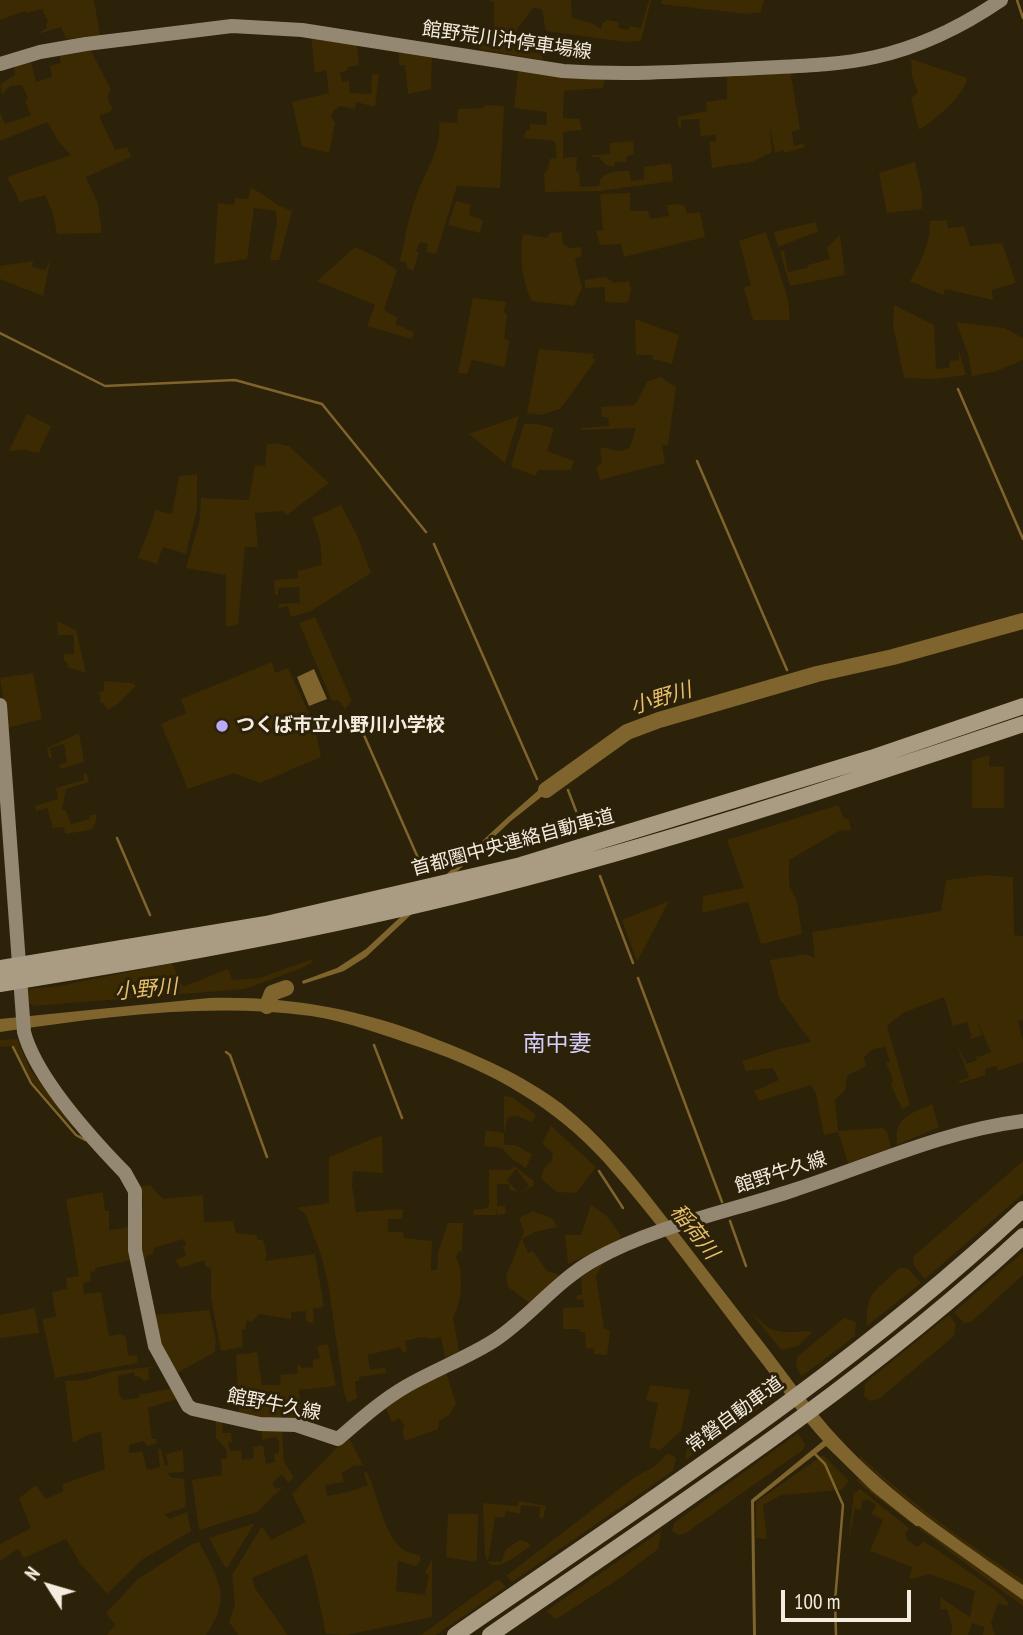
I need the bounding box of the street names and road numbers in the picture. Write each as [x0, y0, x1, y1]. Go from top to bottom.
street label: 館野荒川沖停車場線 [421, 18, 593, 64]
street label: 首都圏中央連絡自動車道 [409, 805, 617, 881]
street label: 館野牛久線 [732, 1147, 830, 1199]
street label: 常磐自動車道 [682, 1372, 788, 1458]
street label: 館野牛久線 [225, 1385, 323, 1425]

